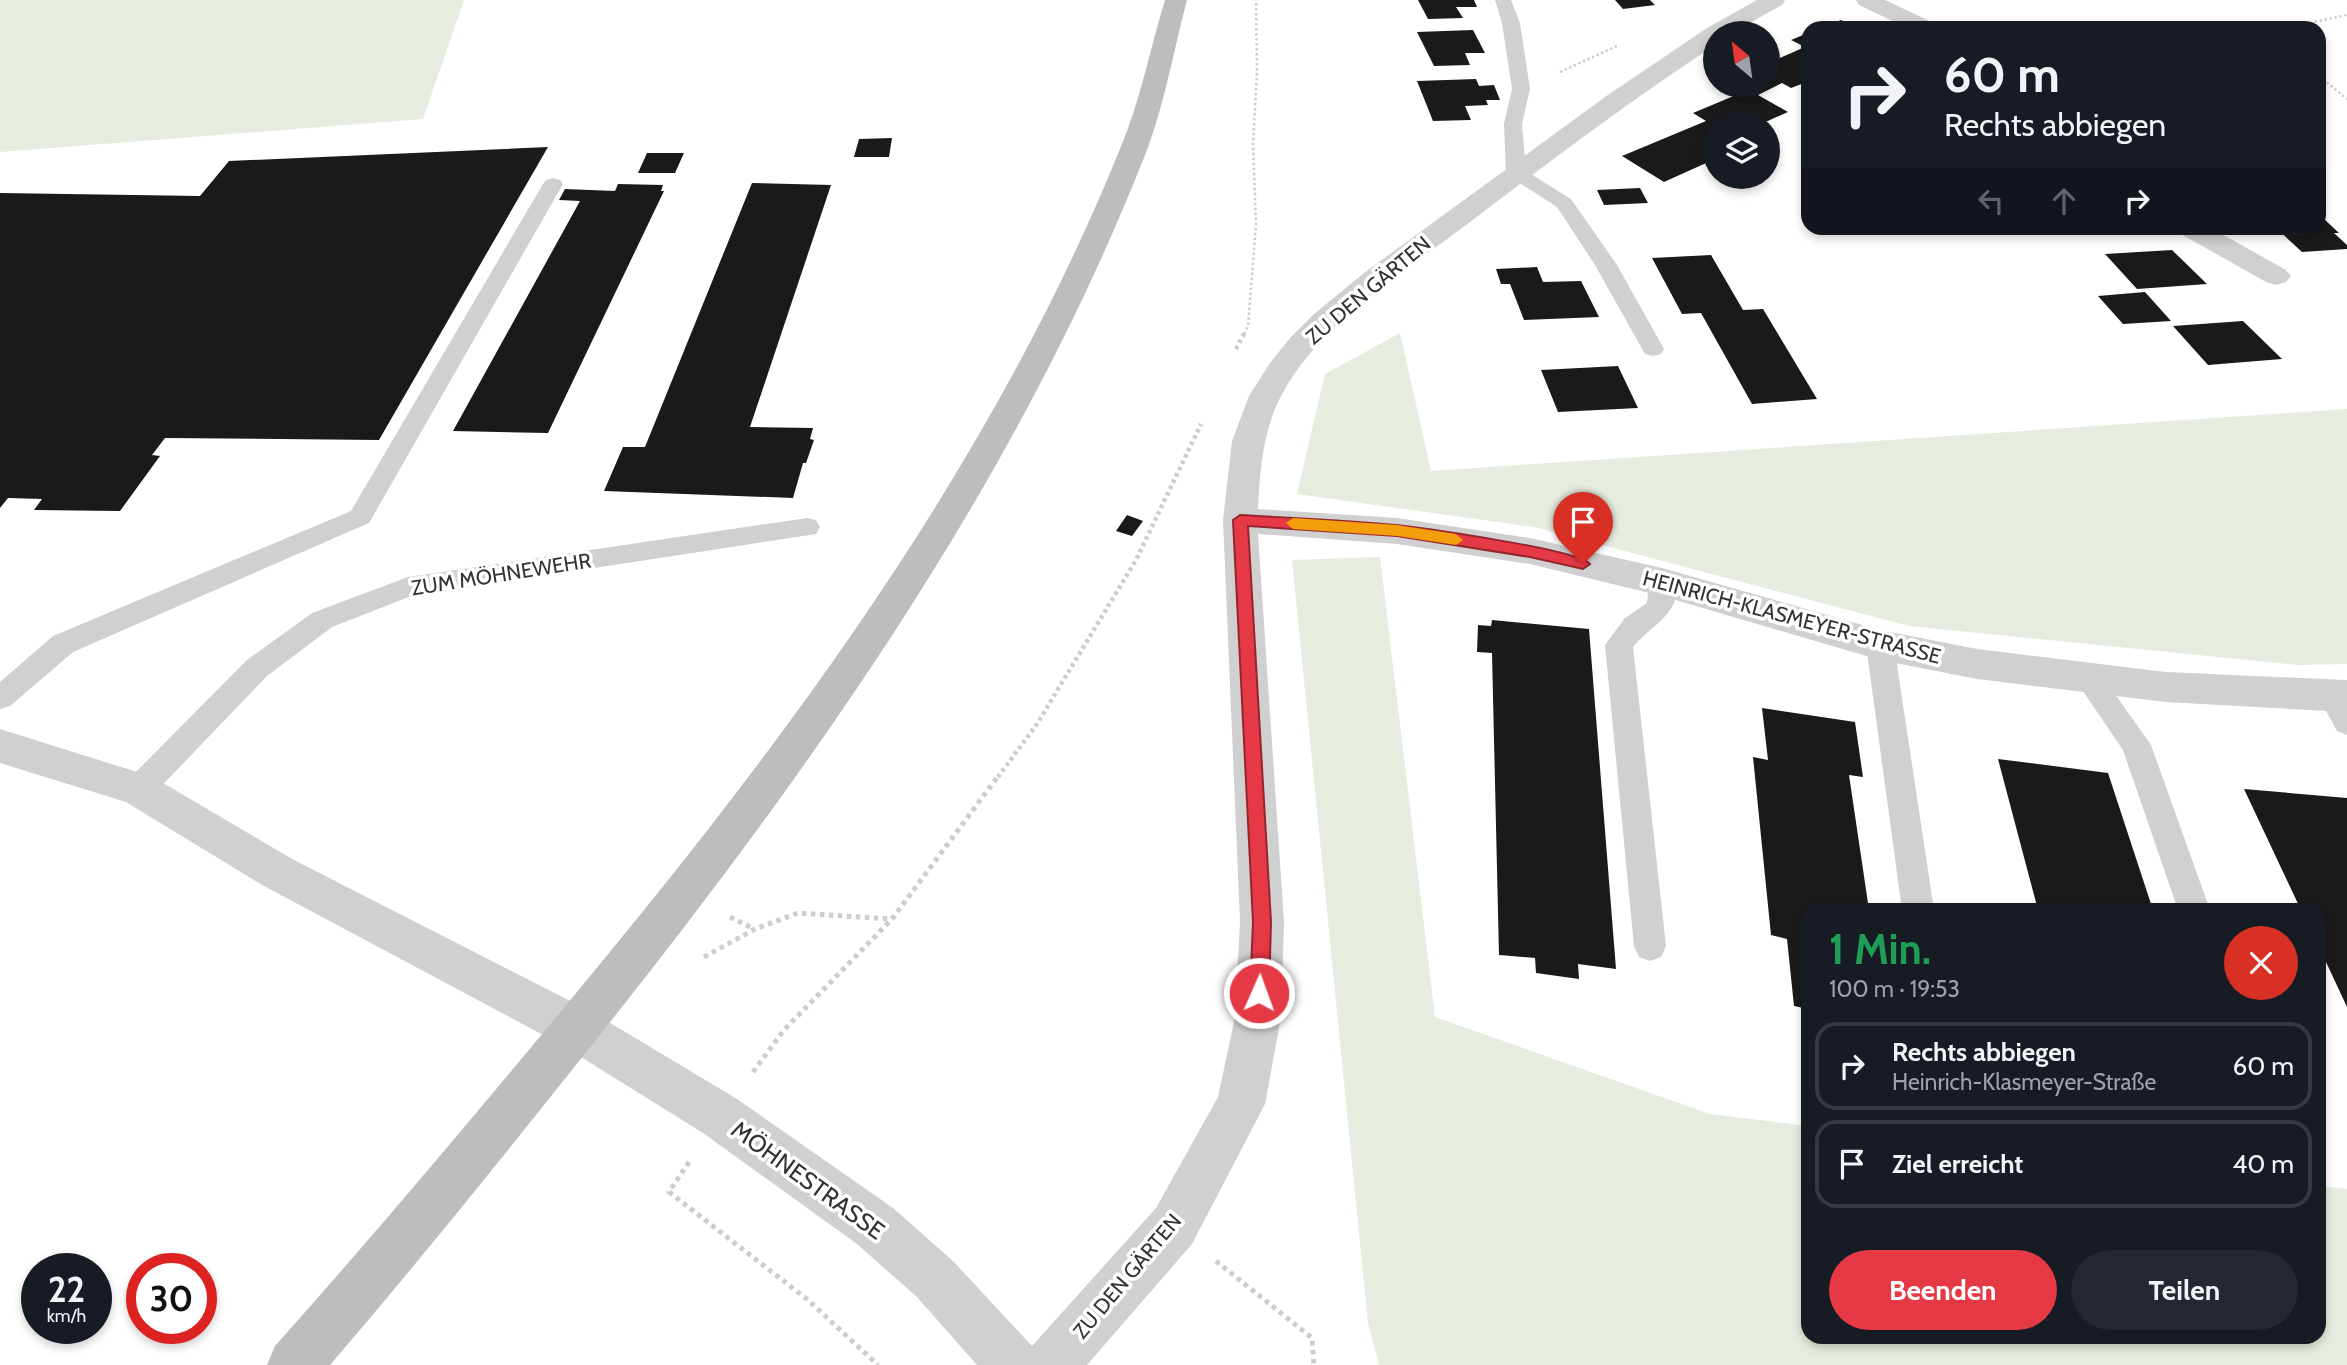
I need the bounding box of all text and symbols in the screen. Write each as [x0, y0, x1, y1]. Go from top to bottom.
north arrow [1703, 21, 1780, 98]
map controls [1703, 21, 1780, 189]
text: 60 m [1944, 45, 2060, 104]
icon: right [1829, 49, 1920, 140]
text: Rechts abbiegen [1944, 105, 2166, 144]
button: layers [1703, 112, 1780, 189]
icon: left [1972, 182, 2010, 220]
icon: ahead [2045, 182, 2083, 220]
icon: right [2118, 182, 2156, 220]
street label: ZU DEN GÄRTEN [1301, 231, 1435, 349]
pin [1553, 492, 1613, 564]
icon: arrive [1564, 503, 1602, 541]
street label: ZUM MÖHNEWEHR [409, 547, 593, 601]
street label: HEINRICH-KLASMEYER-STRASSE [1640, 565, 1944, 669]
text: 1 Min. [1829, 923, 1931, 975]
button: close [2224, 926, 2298, 1000]
position arrow [1222, 956, 1296, 1030]
text: 100 m · 19:53 [1829, 975, 1960, 1003]
text: Rechts abbiegen [1892, 1036, 2076, 1068]
icon: right [1833, 1047, 1871, 1085]
text: 60 m [2232, 1050, 2294, 1082]
text: Heinrich-Klasmeyer-Straße [1892, 1068, 2156, 1096]
street label: MÖHNESTRASSE [726, 1115, 890, 1245]
icon: arrive [1833, 1145, 1871, 1183]
text: Ziel erreicht [1892, 1148, 2023, 1180]
text: 40 m [2232, 1148, 2294, 1180]
street label: ZU DEN GÄRTEN [1068, 1209, 1186, 1343]
button: Beenden [1829, 1250, 2057, 1330]
button: Teilen [2071, 1250, 2298, 1330]
speed limit sign: 30 [126, 1253, 217, 1344]
text: 22 [48, 1268, 85, 1311]
text: km/h [47, 1305, 86, 1327]

